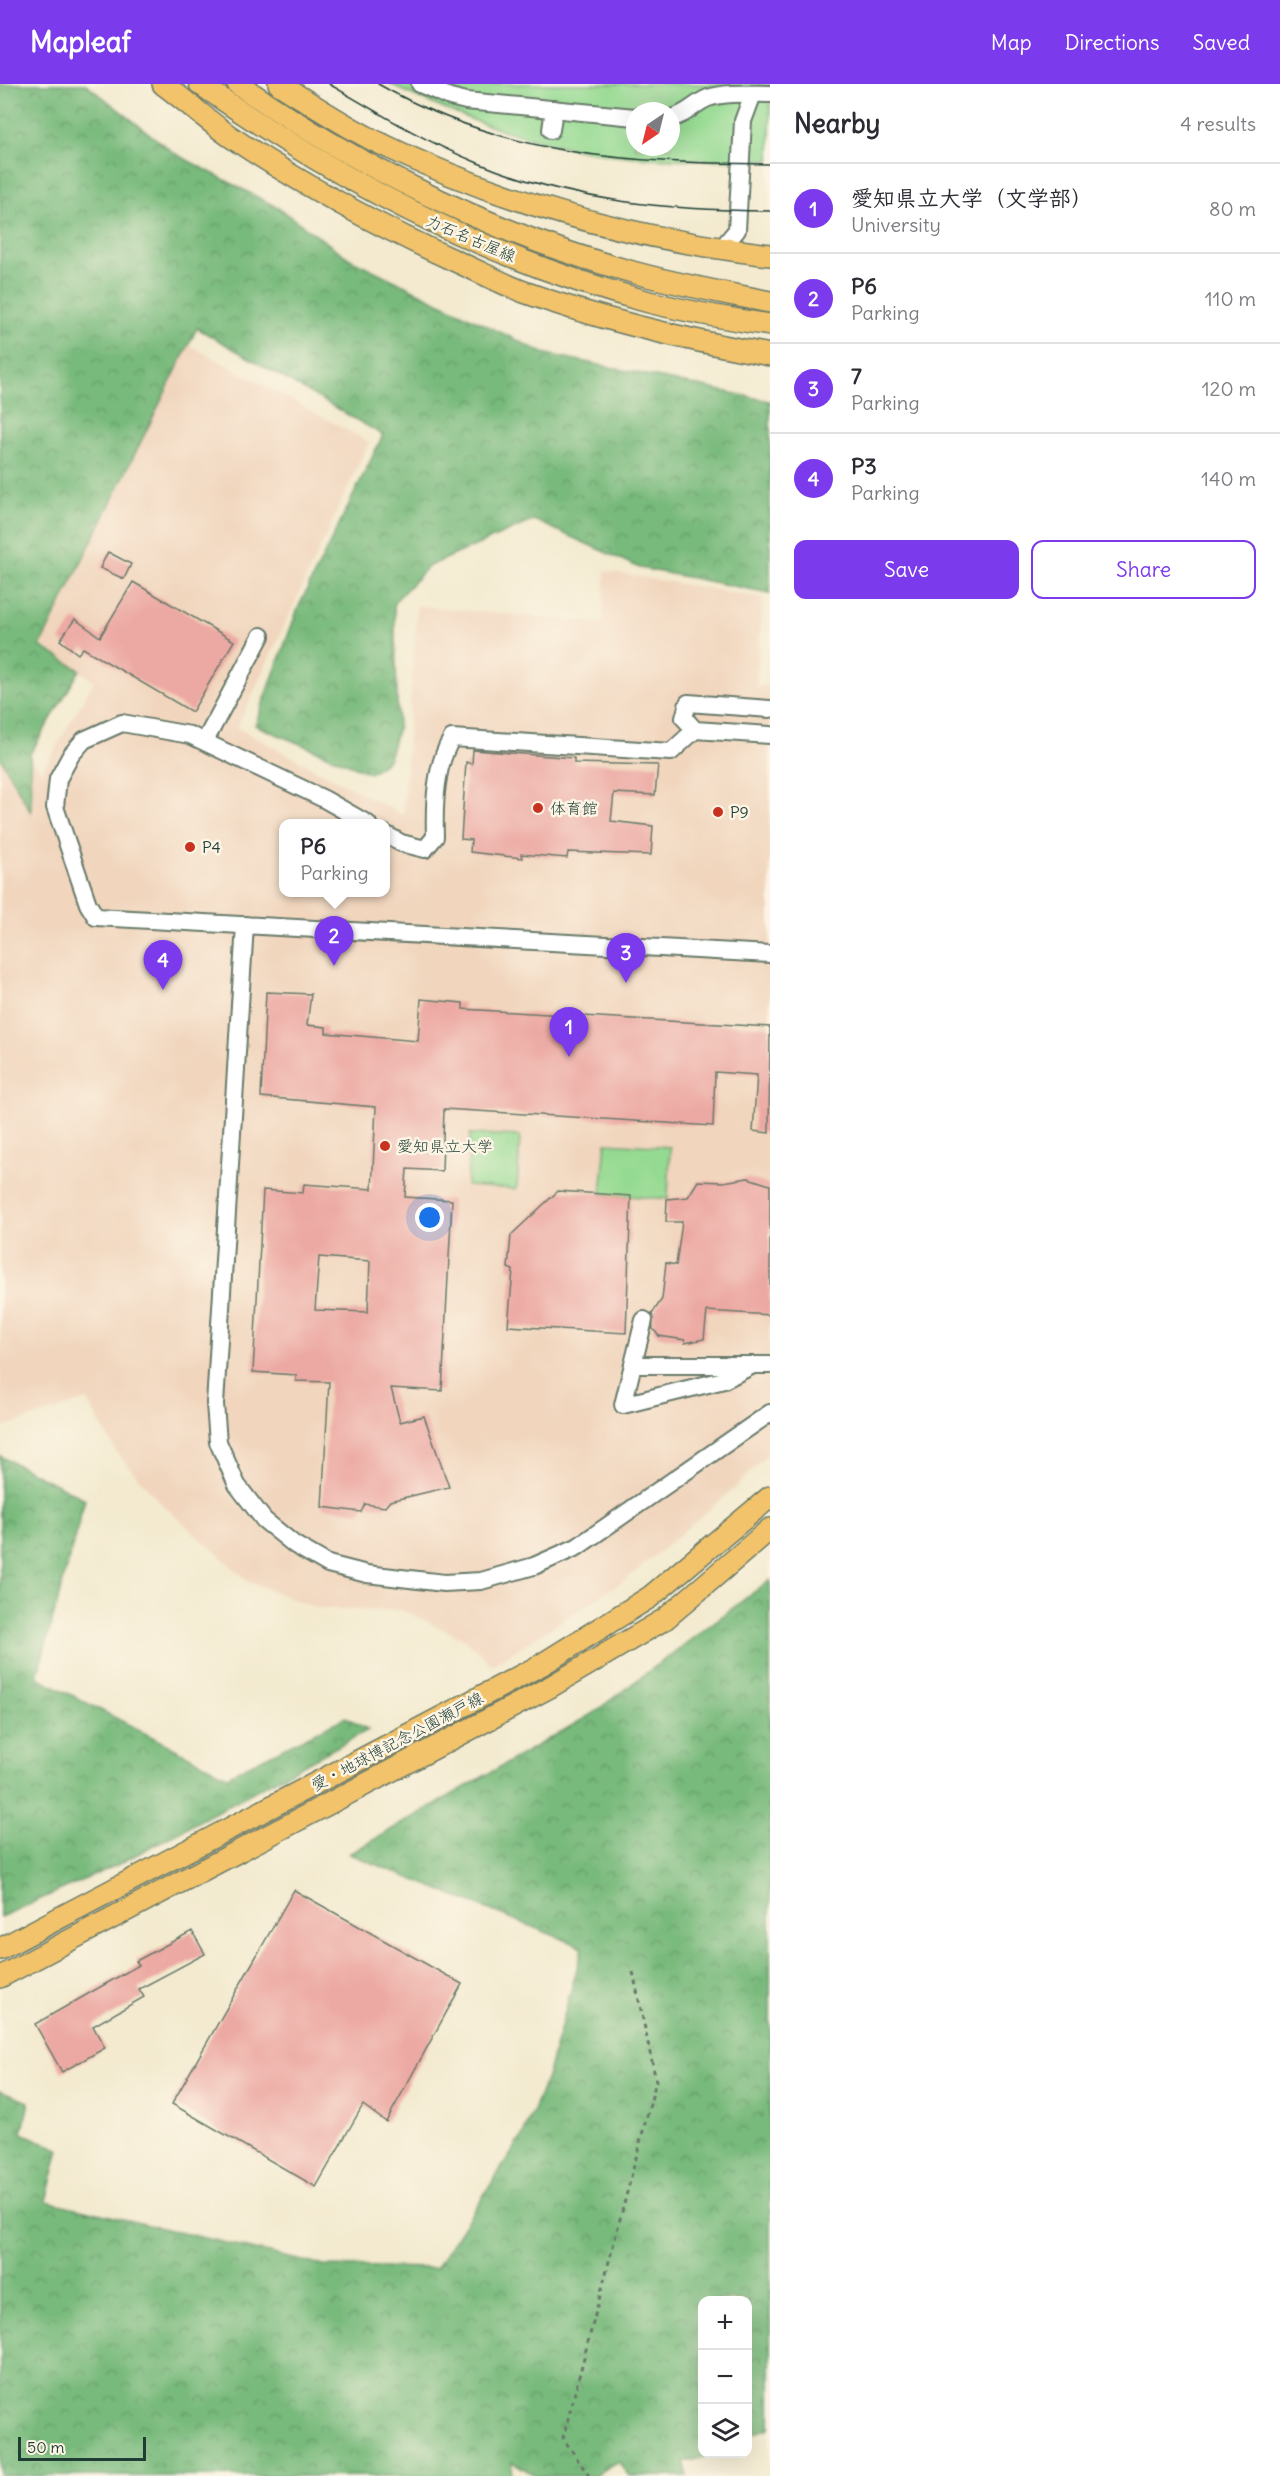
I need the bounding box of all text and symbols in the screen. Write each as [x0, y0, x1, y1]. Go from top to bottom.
text: Mapleaf [30, 24, 131, 60]
text: Map [991, 29, 1032, 56]
text: Directions [1065, 29, 1159, 56]
text: Saved [1192, 29, 1250, 56]
north arrow [626, 102, 680, 156]
text: Nearby [794, 107, 880, 140]
text: 4 results [1180, 111, 1256, 136]
text: 愛知県立大学（文学部） [851, 184, 1093, 212]
text: 1 [810, 196, 817, 221]
text: 80 m [1209, 196, 1256, 221]
street label: 力石名古屋線 [423, 210, 519, 266]
text: University [851, 212, 941, 237]
text: P6 [851, 272, 877, 300]
text: 2 [808, 286, 819, 311]
text: 110 m [1205, 286, 1256, 311]
text: Parking [851, 300, 920, 325]
text: 7 [851, 362, 862, 390]
text: 3 [808, 376, 819, 401]
text: 120 m [1202, 376, 1256, 401]
text: Parking [851, 390, 920, 415]
text: P3 [851, 452, 877, 480]
text: 4 [808, 466, 819, 491]
text: 140 m [1201, 466, 1256, 491]
text: Parking [851, 480, 920, 505]
button: Save [794, 540, 1019, 599]
button: Share [1031, 540, 1256, 599]
place label: 体育館 [550, 798, 598, 818]
marker: 体育館 [531, 801, 545, 815]
place label: P9 [730, 802, 749, 822]
marker: P9 [711, 805, 725, 819]
popup [279, 819, 390, 897]
text: P6 [300, 832, 326, 860]
place label: P4 [202, 837, 221, 857]
marker: P4 [183, 840, 197, 854]
text: Parking [300, 860, 369, 885]
pin: 2 [314, 916, 354, 966]
pin: 3 [606, 934, 646, 983]
pin: 4 [144, 940, 182, 990]
pin: 1 [550, 1008, 588, 1057]
place label: 愛知県立大学 [397, 1136, 493, 1156]
marker: 愛知県立大学 [378, 1139, 392, 1153]
your location [415, 1203, 444, 1232]
street label: 愛・地球博記念公園瀬戸線 [308, 1687, 486, 1795]
map controls [698, 2296, 752, 2458]
button: + [698, 2296, 752, 2350]
button: − [698, 2350, 752, 2404]
button: layers [698, 2404, 752, 2458]
scale bar [18, 2434, 146, 2462]
text: 50 m [27, 2437, 65, 2457]

